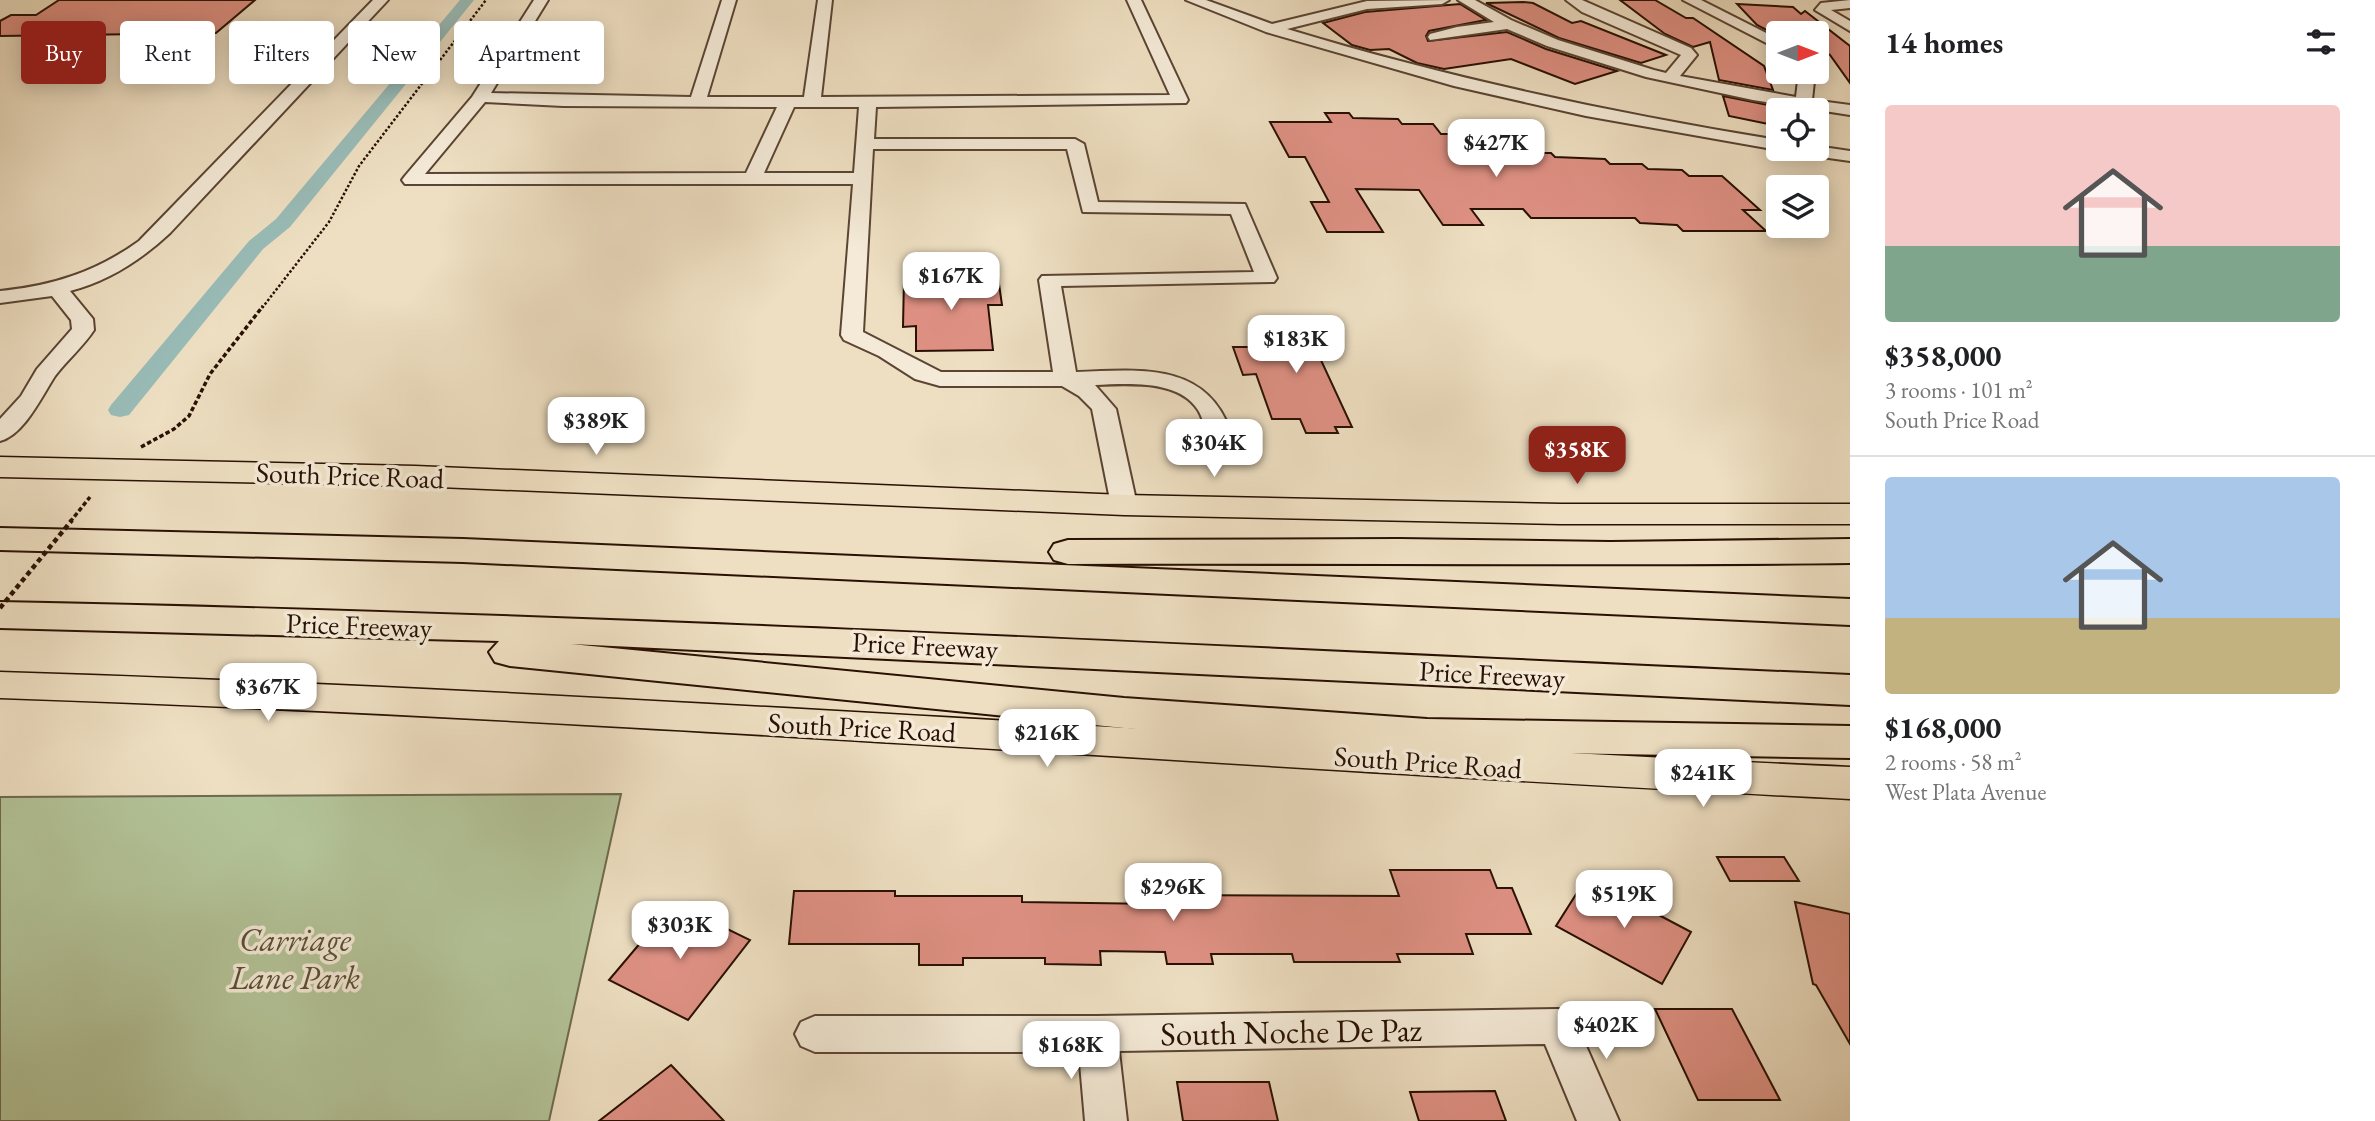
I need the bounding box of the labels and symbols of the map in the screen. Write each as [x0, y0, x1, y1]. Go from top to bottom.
north arrow [1766, 21, 1829, 84]
pin: $427K [1447, 120, 1545, 179]
pin: $167K [902, 252, 1000, 312]
pin: $183K [1247, 316, 1345, 375]
pin: $389K [547, 398, 645, 457]
pin: $304K [1165, 420, 1263, 479]
pin: $358K [1528, 426, 1626, 486]
street label: South Price Road [255, 454, 445, 496]
street label: Price Freeway [285, 604, 433, 646]
street label: Price Freeway [851, 623, 1000, 667]
street label: Price Freeway [1418, 652, 1567, 696]
pin: $367K [219, 664, 317, 723]
street label: South Price Road [767, 704, 958, 750]
pin: $216K [998, 710, 1096, 769]
street label: South Price Road [1333, 737, 1524, 787]
pin: $241K [1654, 750, 1752, 809]
pin: $296K [1124, 864, 1222, 923]
pin: $519K [1575, 870, 1673, 930]
pin: $303K [631, 902, 729, 961]
park label: Carriage Lane Park [229, 918, 360, 999]
pin: $402K [1557, 1002, 1655, 1061]
street label: South Noche De Paz [1160, 1008, 1423, 1055]
pin: $168K [1022, 1021, 1120, 1081]

